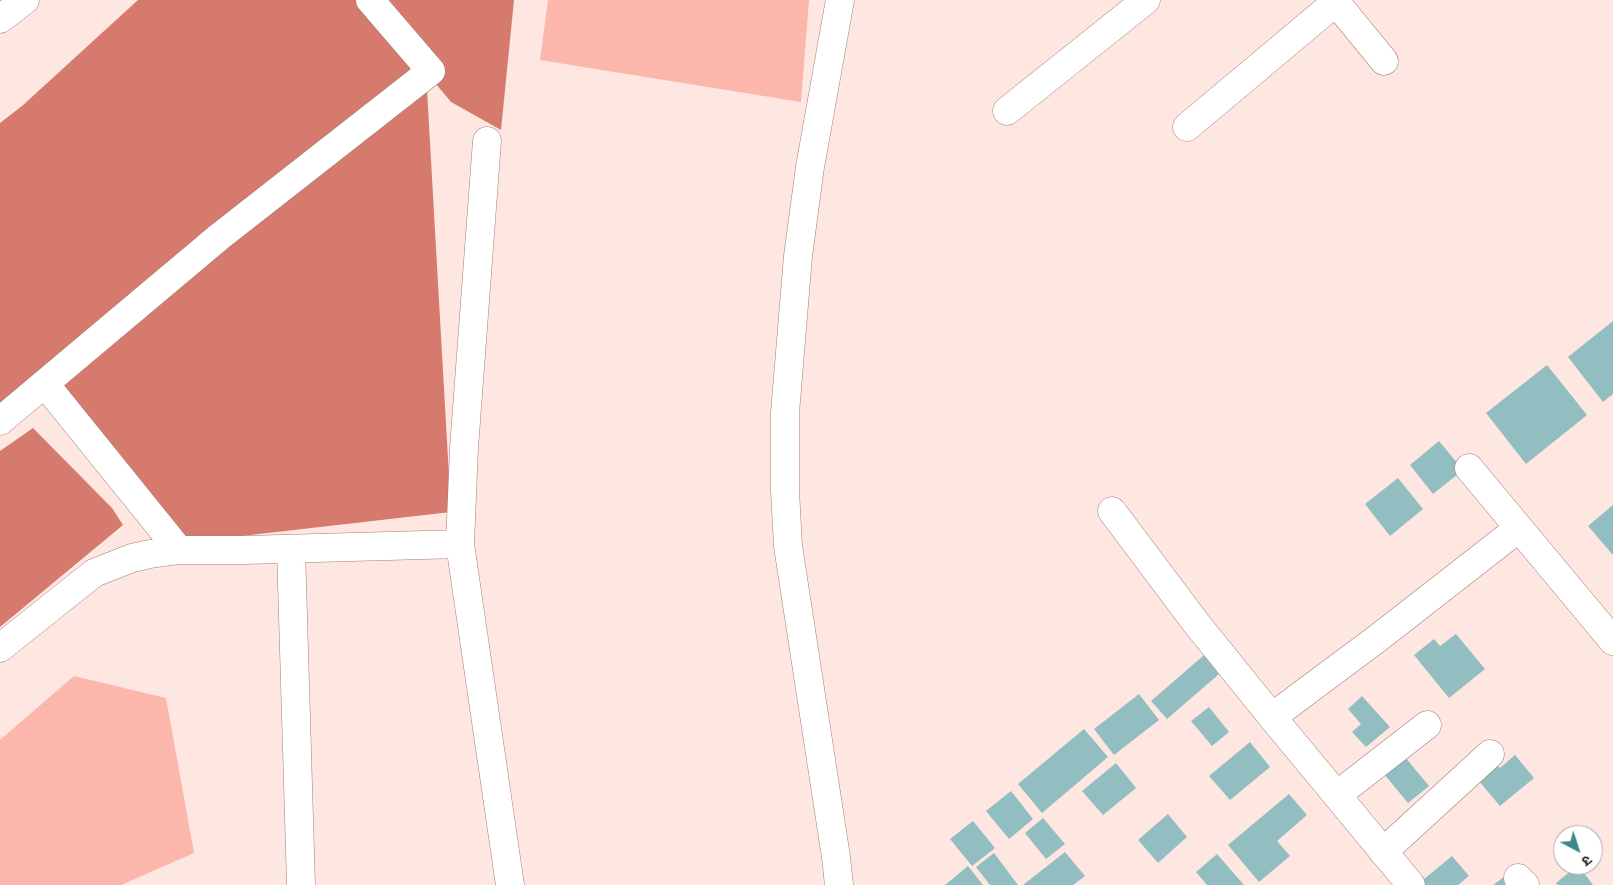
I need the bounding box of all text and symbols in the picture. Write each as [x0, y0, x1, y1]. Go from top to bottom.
north arrow [1553, 825, 1603, 875]
text: उ [1578, 851, 1596, 870]

